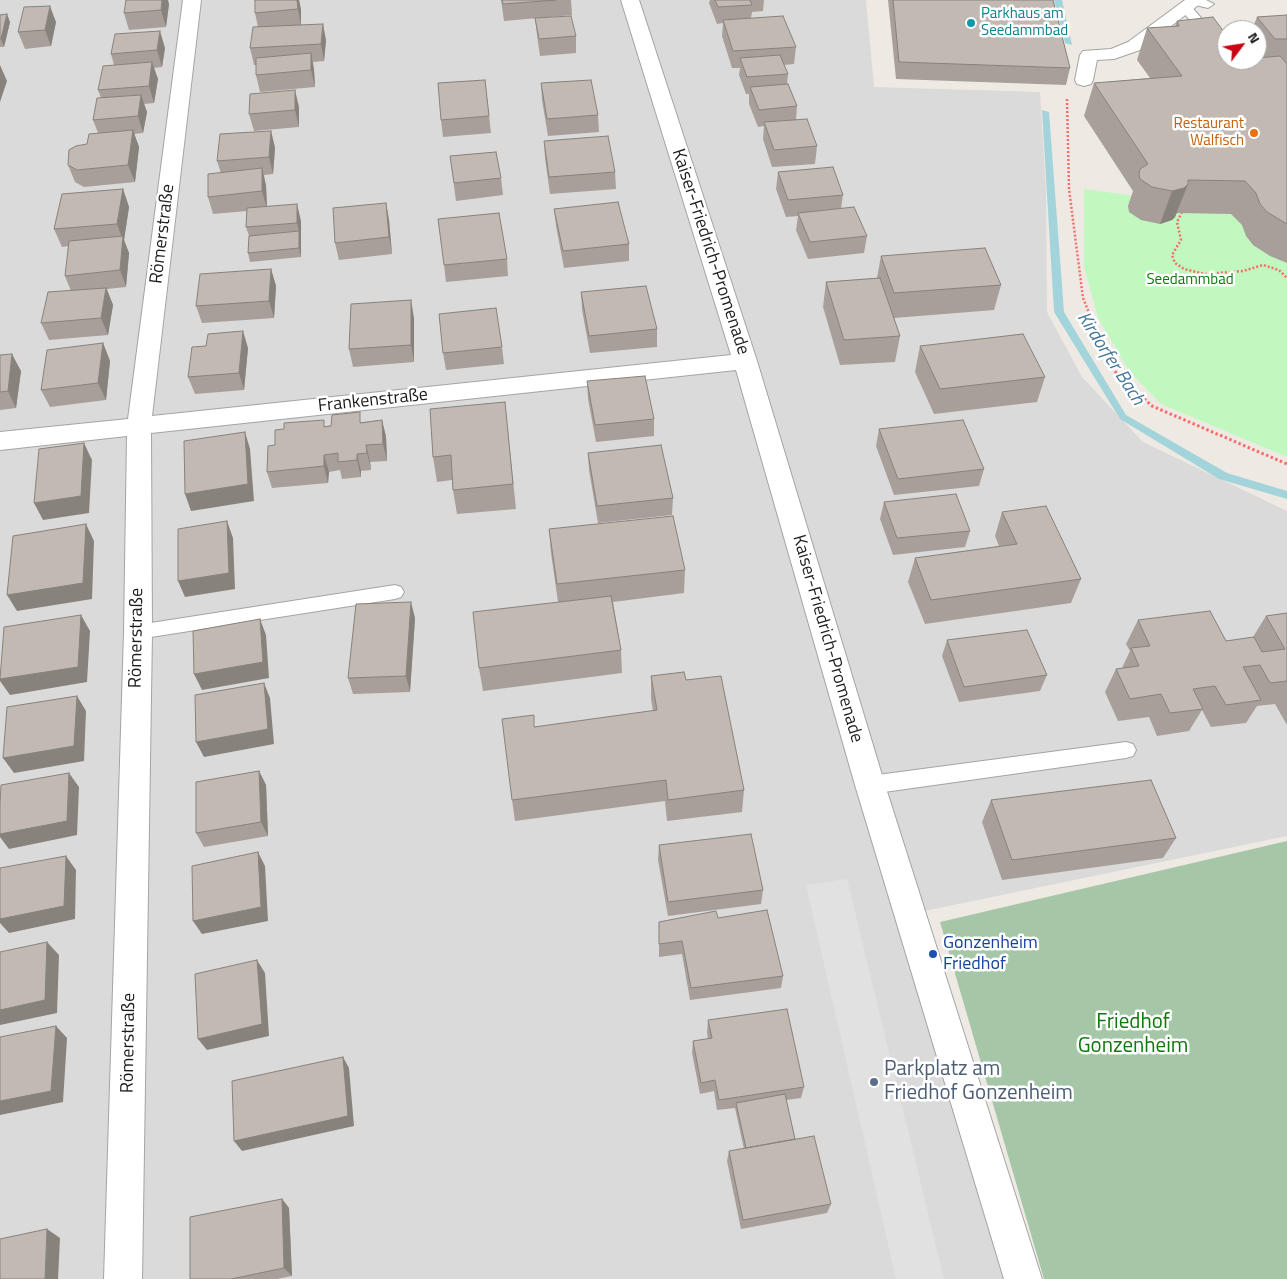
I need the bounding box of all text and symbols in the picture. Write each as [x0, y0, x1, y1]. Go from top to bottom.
place label: Parkhaus am Seedammbad [981, 5, 1068, 40]
marker: Parkhaus am Seedammbad [965, 17, 977, 29]
north arrow [1217, 20, 1267, 70]
text: N [1243, 28, 1266, 47]
place label: Restaurant Walfisch [1174, 115, 1244, 150]
marker: Restaurant Walfisch [1248, 127, 1260, 139]
street label: Kaiser-Friedrich-Promenade [667, 146, 753, 358]
street label: Römerstraße [146, 183, 180, 285]
park label: Seedammbad [1146, 271, 1234, 289]
water label: Kirdorfer Bach [1071, 308, 1149, 410]
street label: Frankenstraße [317, 384, 429, 418]
street label: Kaiser-Friedrich-Promenade [787, 533, 867, 745]
street label: Römerstraße [125, 588, 149, 688]
place label: Gonzenheim Friedhof [943, 933, 1038, 976]
marker: Gonzenheim Friedhof [927, 948, 939, 960]
street label: Römerstraße [117, 993, 141, 1093]
park label: Friedhof Gonzenheim [1078, 1010, 1188, 1060]
place label: Parkplatz am Friedhof Gonzenheim [884, 1057, 1073, 1107]
marker: Parkplatz am Friedhof Gonzenheim [868, 1076, 880, 1088]

